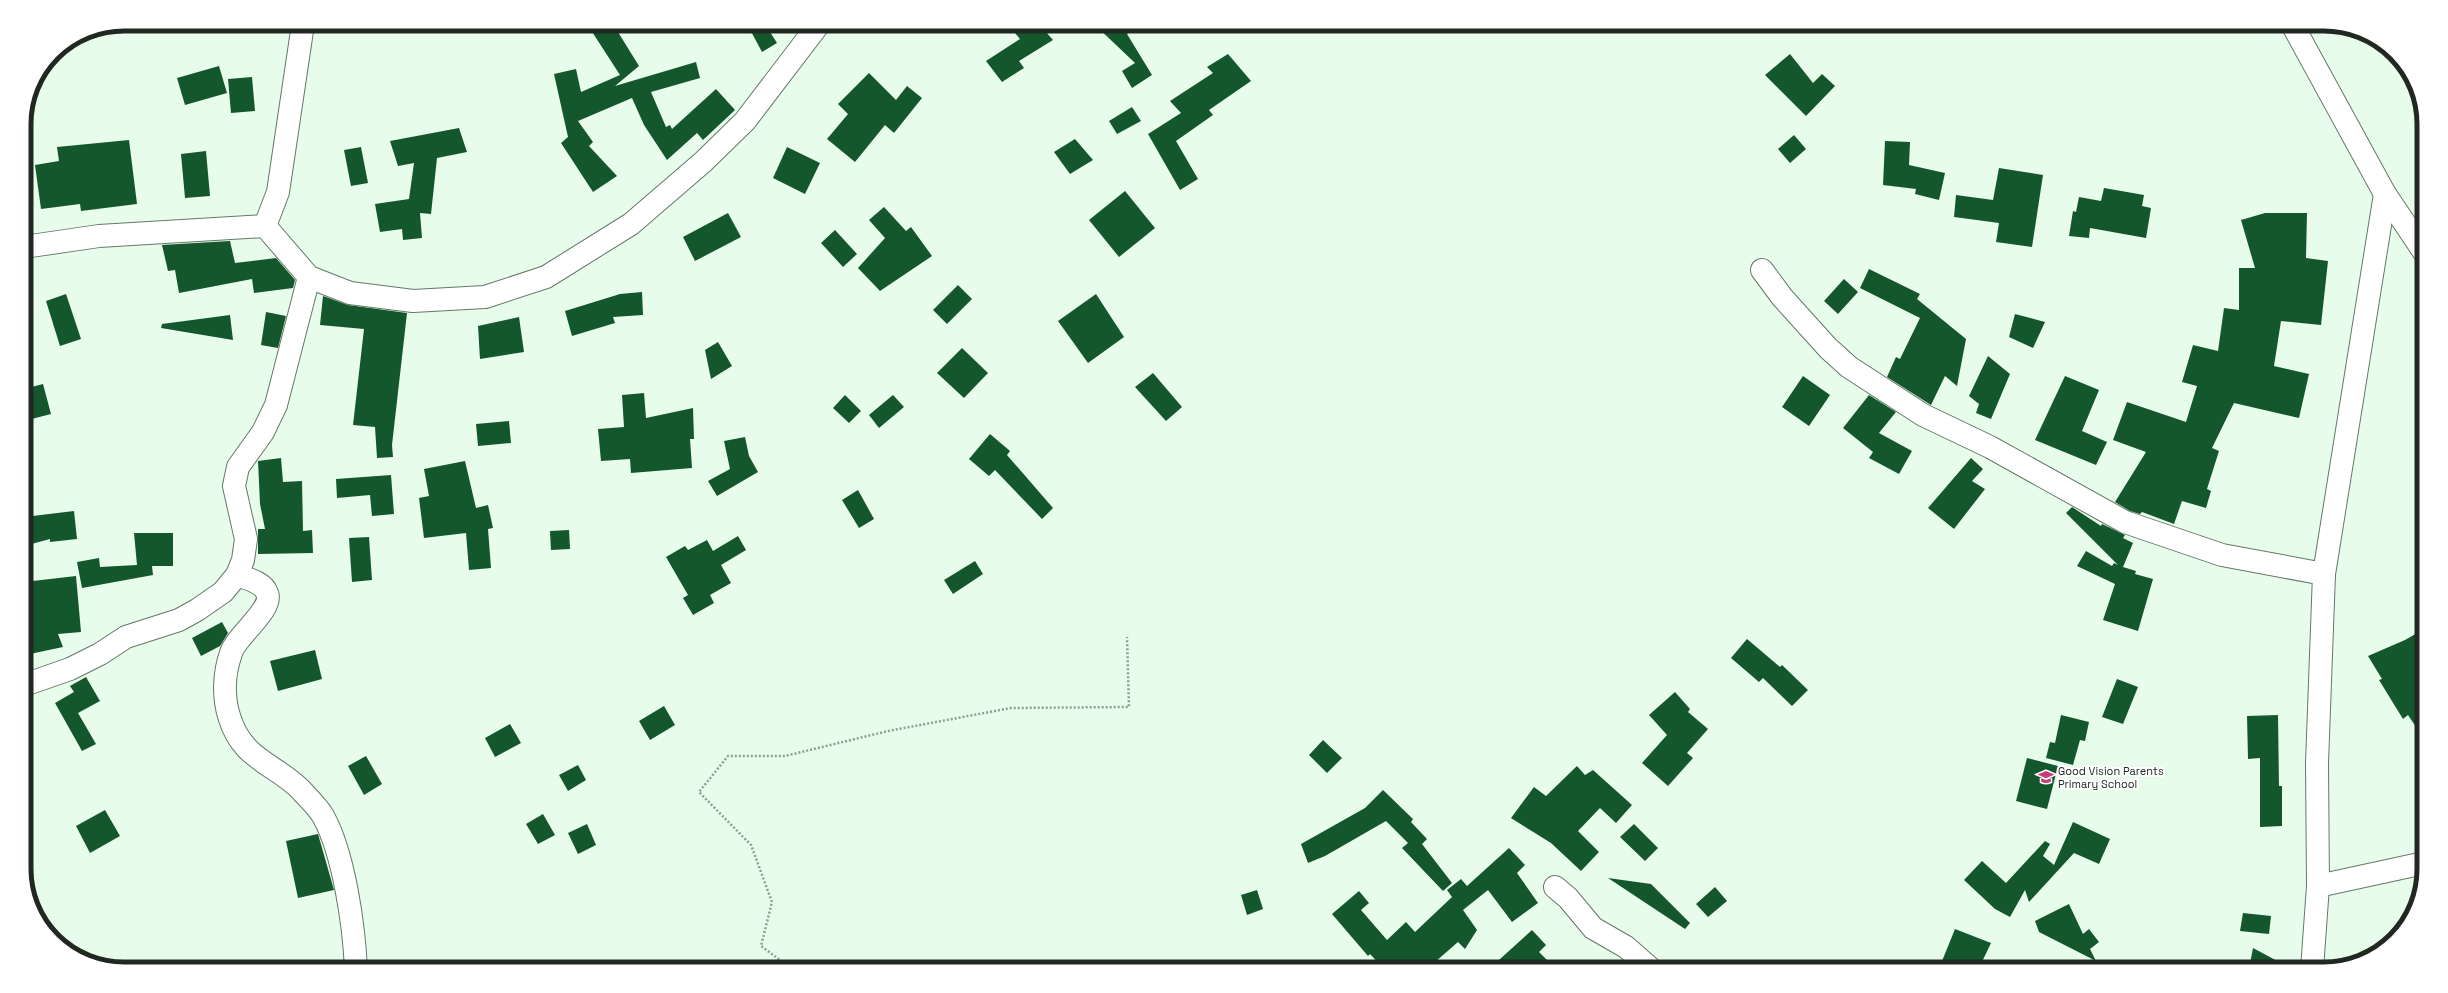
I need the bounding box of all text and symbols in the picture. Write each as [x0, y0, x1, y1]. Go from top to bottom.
place label: Good Vision Parents Primary School [2058, 764, 2164, 791]
school or university icon: Good Vision Parents Primary School [2037, 768, 2055, 786]

